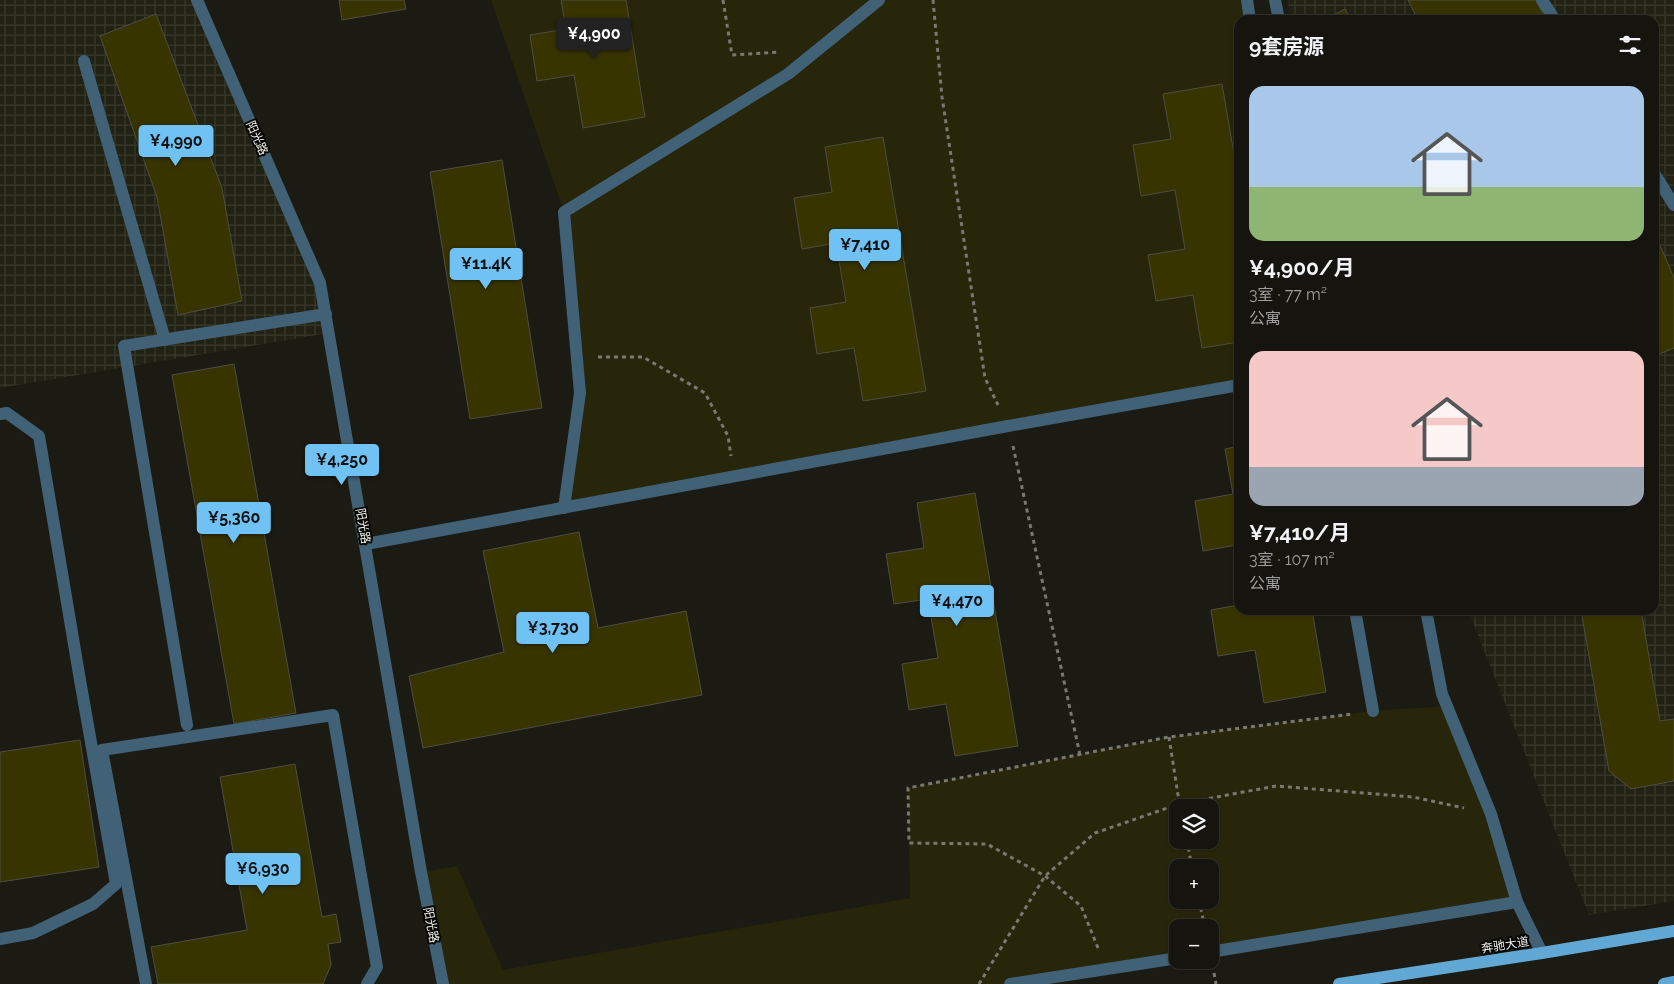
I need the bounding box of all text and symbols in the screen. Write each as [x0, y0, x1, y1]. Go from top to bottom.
pin: ¥4,900 [553, 18, 635, 60]
text: ¥4,900 [567, 24, 621, 43]
icon: filters [1616, 31, 1644, 59]
text: 9套房源 [1249, 34, 1324, 59]
street label: 阳光路 [243, 119, 271, 157]
icon: home [1402, 119, 1492, 209]
pin: ¥4,990 [135, 124, 217, 167]
text: ¥4,990 [150, 131, 202, 150]
pin: ¥7,410 [824, 228, 906, 271]
text: ¥7,410 [840, 235, 890, 254]
pin: ¥11.4K [445, 248, 527, 290]
text: ¥11.4K [461, 254, 511, 273]
text: ¥4,900/月 [1249, 255, 1354, 280]
text: 3室 · 77 m² [1249, 285, 1327, 304]
text: 公寓 [1249, 309, 1281, 328]
icon: home [1402, 384, 1492, 474]
pin: ¥4,250 [301, 444, 383, 486]
text: ¥4,250 [316, 450, 368, 469]
pin: ¥5,360 [193, 502, 275, 544]
street label: 阳光路 [353, 507, 373, 545]
text: ¥5,360 [208, 508, 260, 527]
text: ¥7,410/月 [1249, 520, 1350, 545]
text: 3室 · 107 m² [1249, 550, 1335, 569]
text: 公寓 [1249, 574, 1281, 593]
pin: ¥4,470 [916, 584, 998, 627]
text: ¥4,470 [931, 591, 983, 610]
pin: ¥3,730 [512, 612, 594, 654]
text: ¥3,730 [527, 618, 579, 637]
map controls [1169, 799, 1219, 969]
button: layers [1169, 799, 1219, 849]
pin: ¥6,930 [222, 852, 304, 895]
text: ¥6,930 [237, 859, 290, 878]
button: + [1169, 859, 1219, 909]
street label: 阳光路 [421, 906, 441, 944]
button: − [1169, 919, 1219, 969]
street label: 奔驰大道 [1480, 934, 1530, 956]

